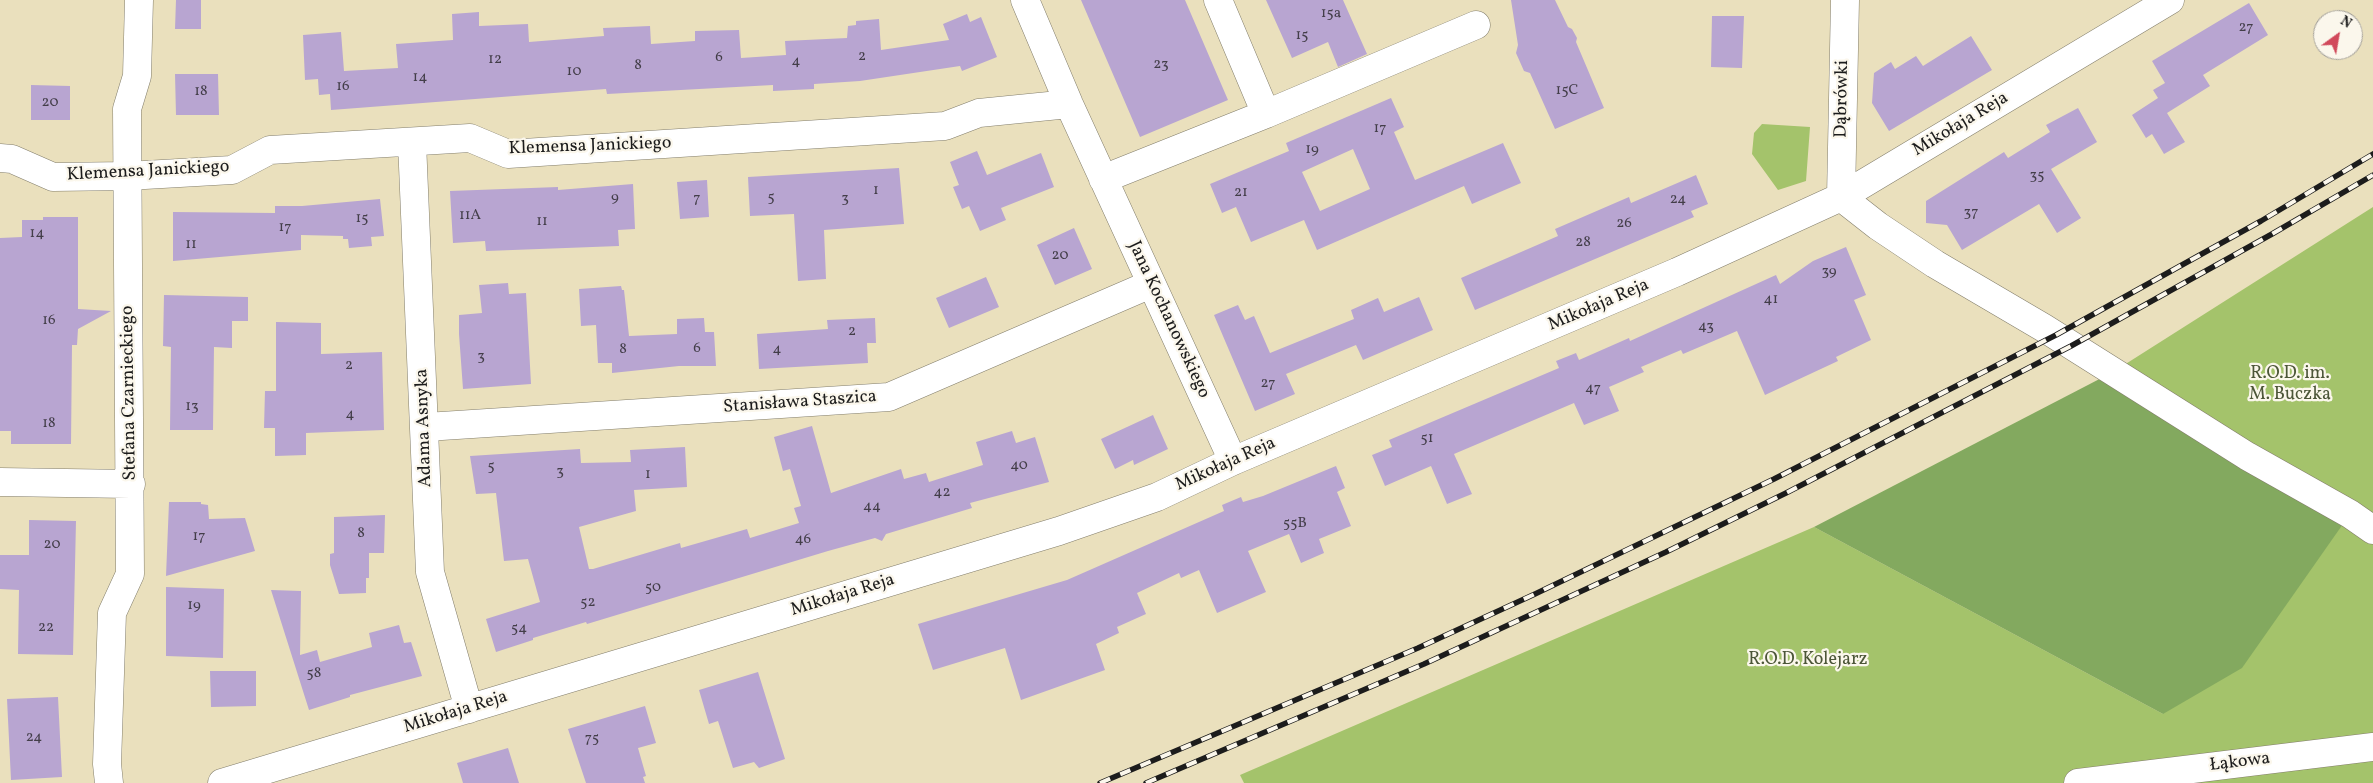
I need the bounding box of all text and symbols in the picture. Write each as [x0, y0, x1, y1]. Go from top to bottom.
house number: 15a [1321, 5, 1341, 23]
north arrow [2313, 10, 2363, 60]
text: N [2336, 12, 2355, 33]
house number: 27 [2239, 19, 2253, 37]
house number: 15 [1295, 27, 1309, 45]
house number: 2 [858, 48, 866, 66]
house number: 6 [715, 49, 723, 67]
house number: 12 [488, 51, 502, 69]
house number: 4 [792, 53, 800, 71]
house number: 23 [1153, 56, 1169, 74]
house number: 8 [634, 57, 642, 75]
street label: Dąbrówki [1832, 60, 1854, 138]
house number: 10 [567, 63, 581, 81]
house number: 14 [413, 69, 427, 87]
house number: 16 [336, 78, 350, 96]
house number: 15C [1556, 82, 1578, 100]
house number: 18 [194, 83, 208, 101]
street label: Mikołaja Reja [1909, 88, 2013, 162]
house number: 20 [42, 94, 58, 112]
house number: 17 [1373, 120, 1387, 138]
street label: Klemensa Janickiego [508, 133, 672, 161]
house number: 19 [1305, 141, 1319, 159]
street label: Klemensa Janickiego [66, 157, 230, 187]
house number: 35 [2030, 167, 2044, 185]
house number: 1 [873, 182, 879, 200]
house number: 21 [1234, 184, 1248, 202]
house number: 9 [611, 189, 619, 207]
house number: 5 [767, 189, 775, 207]
house number: 7 [693, 190, 701, 208]
house number: 3 [841, 190, 849, 208]
house number: 24 [1670, 191, 1686, 209]
house number: 37 [1964, 204, 1978, 222]
house number: 11A [459, 207, 481, 225]
house number: 15 [355, 210, 369, 228]
house number: 11 [536, 213, 548, 231]
house number: 26 [1616, 215, 1632, 233]
house number: 17 [278, 219, 292, 237]
house number: 14 [30, 225, 44, 243]
house number: 28 [1575, 234, 1591, 252]
house number: 11 [185, 236, 197, 254]
street label: Jana Kochanowskiego [1122, 238, 1214, 402]
house number: 20 [1052, 247, 1068, 265]
house number: 39 [1821, 263, 1837, 281]
street label: Mikołaja Reja [1545, 275, 1653, 337]
house number: 41 [1764, 291, 1778, 309]
street label: Stefana Czarnieckiego [118, 305, 142, 481]
house number: 16 [42, 312, 56, 330]
house number: 43 [1698, 318, 1714, 336]
house number: 2 [848, 323, 856, 341]
house number: 6 [693, 340, 701, 358]
house number: 8 [619, 341, 627, 359]
house number: 4 [773, 341, 781, 359]
house number: 3 [477, 348, 485, 366]
house number: 2 [345, 357, 353, 375]
park label: R.O.D. im. M. Buczka [2249, 364, 2331, 406]
street label: Adama Asnyka [412, 368, 438, 488]
house number: 27 [1261, 375, 1275, 393]
house number: 47 [1585, 380, 1601, 398]
street label: Stanisława Staszica [723, 387, 877, 419]
house number: 13 [185, 398, 199, 416]
house number: 4 [346, 406, 354, 424]
house number: 18 [42, 415, 56, 433]
house number: 51 [1420, 430, 1434, 448]
street label: Mikołaja Reja [1172, 433, 1280, 497]
house number: 40 [1010, 457, 1028, 475]
house number: 5 [487, 458, 495, 476]
house number: 3 [556, 463, 564, 481]
house number: 1 [645, 466, 651, 484]
house number: 42 [933, 484, 951, 502]
house number: 44 [863, 498, 881, 516]
house number: 55B [1283, 515, 1307, 533]
house number: 8 [357, 525, 365, 543]
house number: 17 [192, 528, 206, 546]
house number: 46 [795, 531, 811, 549]
house number: 20 [44, 536, 60, 554]
street label: Mikołaja Reja [788, 570, 898, 622]
house number: 50 [645, 579, 661, 597]
house number: 52 [580, 594, 596, 612]
house number: 19 [187, 597, 201, 615]
house number: 22 [38, 619, 54, 637]
house number: 54 [511, 620, 527, 638]
park label: R.O.D. Kolejarz [1748, 650, 1868, 672]
house number: 58 [307, 665, 321, 683]
street label: Mikołaja Reja [401, 687, 511, 739]
house number: 24 [26, 729, 42, 747]
house number: 75 [585, 730, 599, 748]
street label: Łąkowa [2208, 749, 2272, 777]

